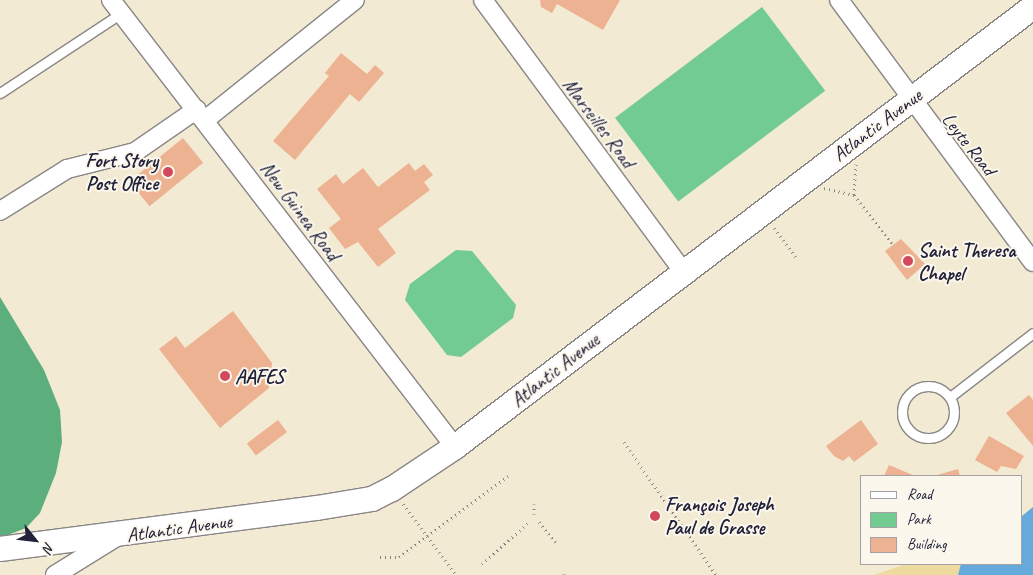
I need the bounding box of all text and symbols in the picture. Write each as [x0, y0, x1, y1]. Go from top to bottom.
street label: Marseilles Road [558, 74, 640, 172]
street label: Atlantic Avenue [827, 84, 927, 166]
street label: Leyte Road [937, 108, 1001, 180]
place label: Fort Story Post Office [85, 148, 158, 195]
street label: New Guinea Road [255, 157, 345, 265]
marker: Fort Story Post Office [162, 166, 174, 178]
place label: Saint Theresa Chapel [918, 238, 1016, 285]
marker: Saint Theresa Chapel [902, 255, 914, 267]
street label: Atlantic Avenue [506, 328, 604, 412]
place label: AAFES [235, 364, 284, 388]
marker: AAFES [219, 370, 231, 382]
legend [860, 475, 1023, 565]
text: Road [907, 485, 932, 504]
place label: François Joseph Paul de Grasse [665, 492, 773, 539]
street label: Atlantic Avenue [125, 509, 233, 547]
marker: François Joseph Paul de Grasse [649, 510, 661, 522]
text: Park [907, 510, 931, 529]
north arrow [10, 515, 60, 565]
text: Building [907, 535, 946, 554]
text: N [39, 540, 58, 555]

